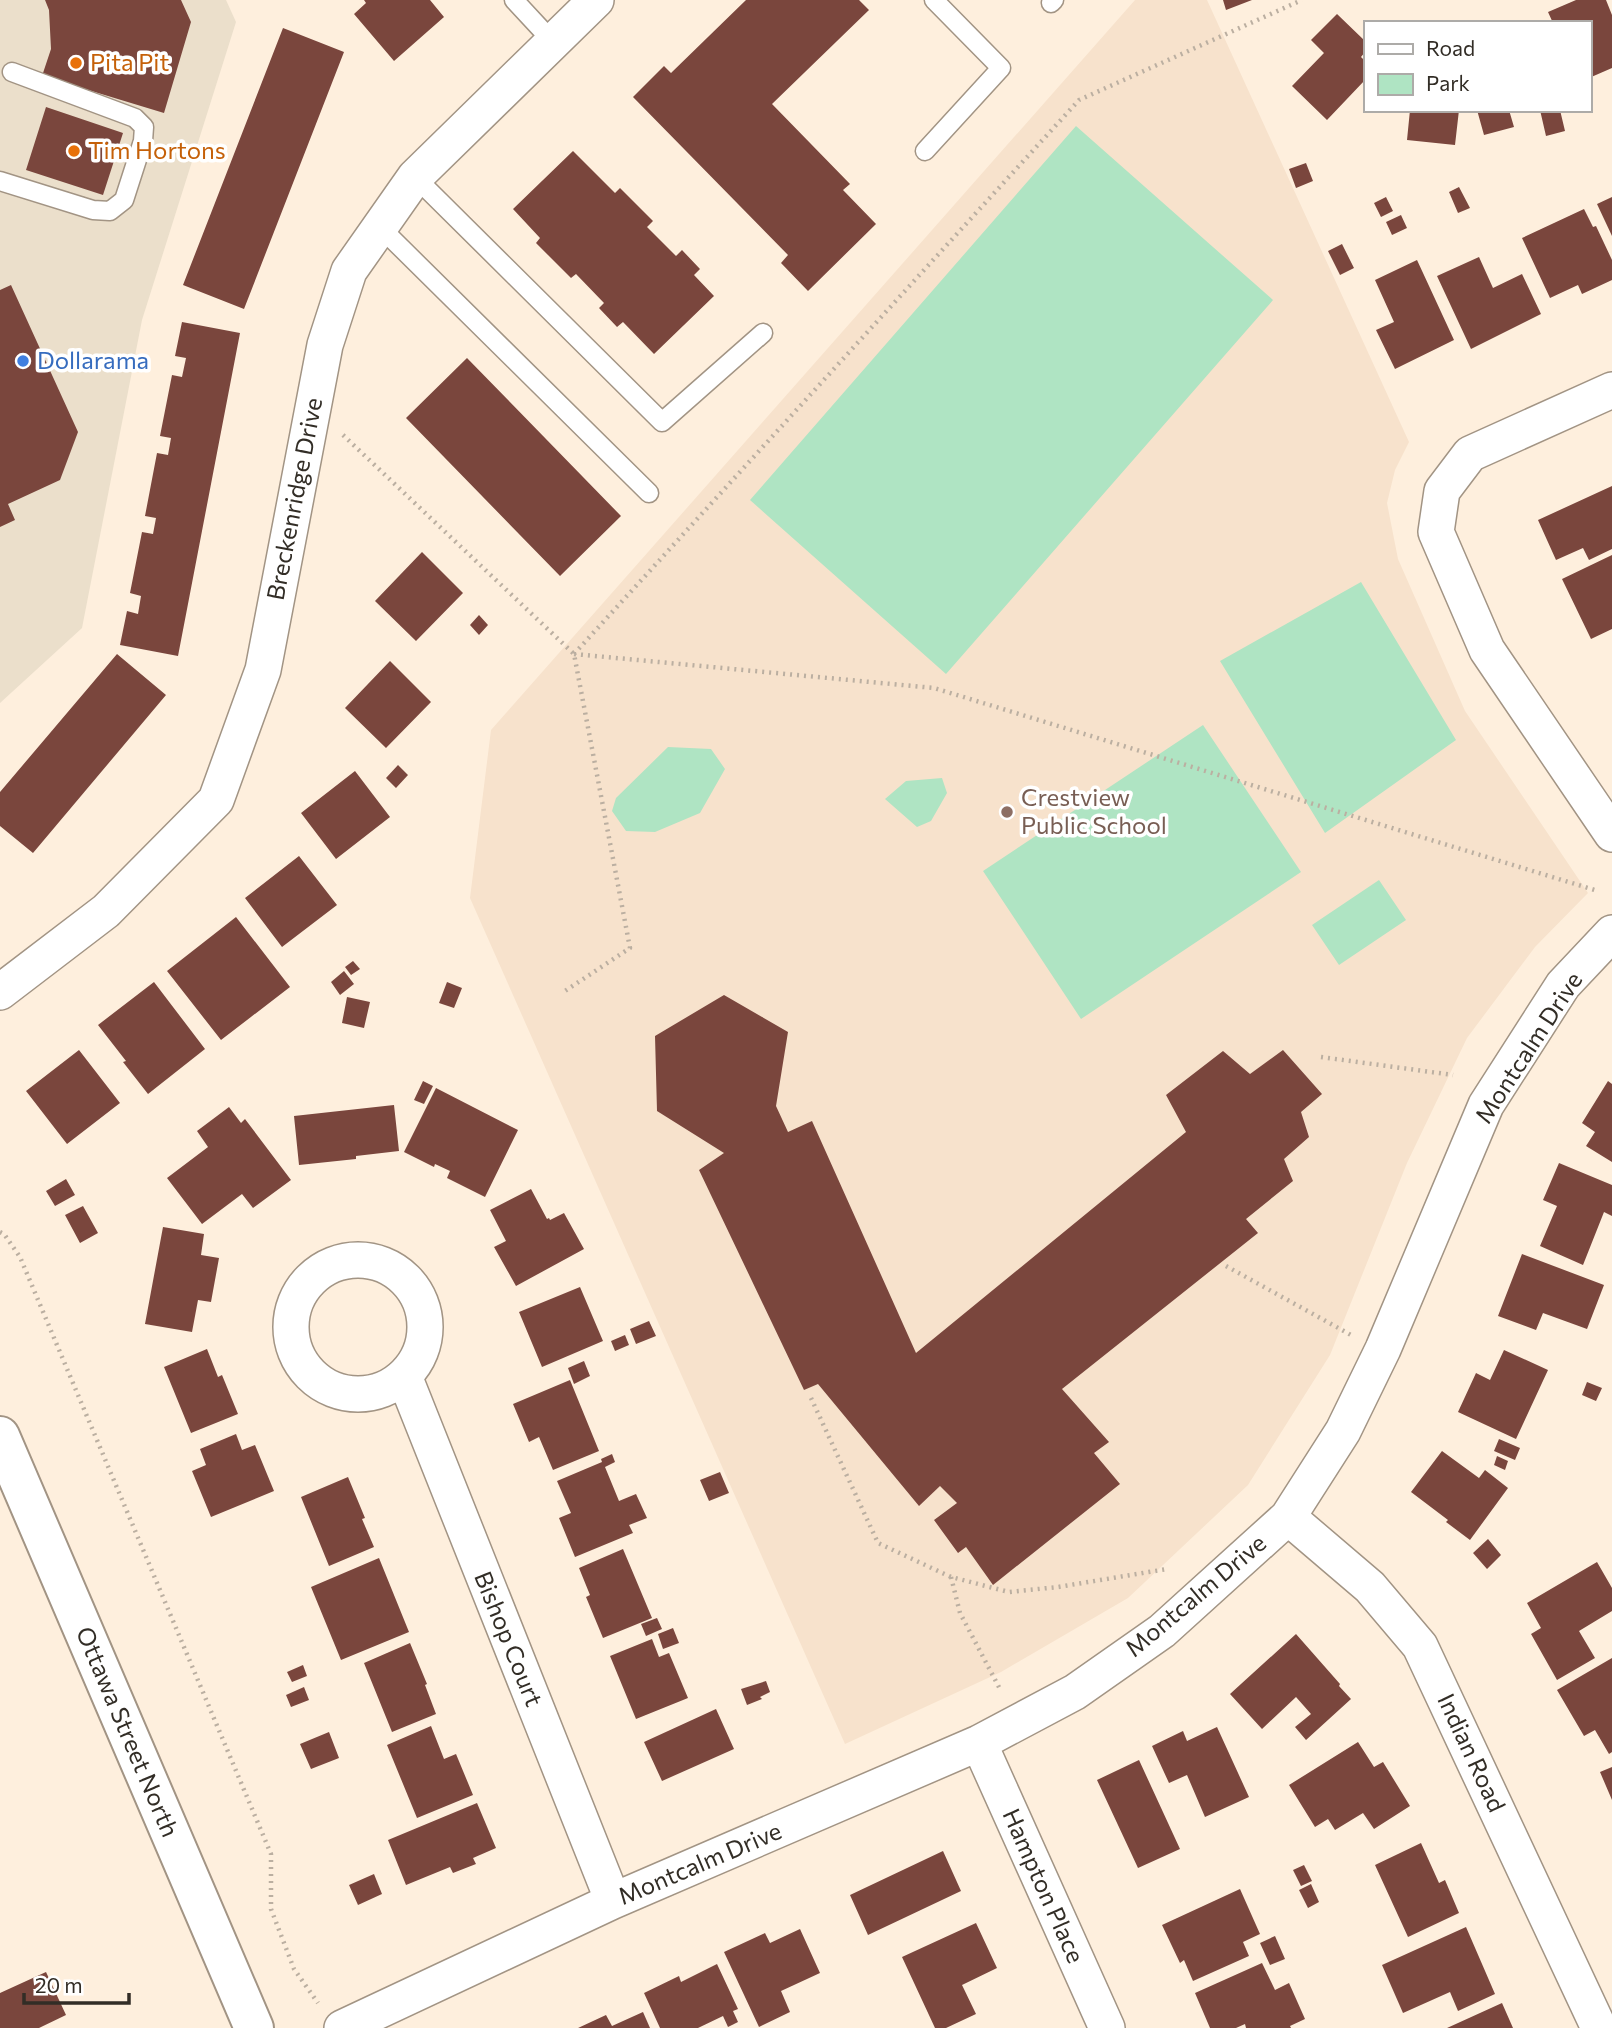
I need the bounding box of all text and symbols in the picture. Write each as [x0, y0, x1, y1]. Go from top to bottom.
legend [1364, 21, 1591, 112]
text: Road [1426, 35, 1475, 60]
place label: Pita Pit [90, 47, 169, 76]
marker: Pita Pit [68, 55, 84, 71]
text: Park [1426, 70, 1470, 95]
place label: Tim Hortons [88, 135, 226, 164]
marker: Tim Hortons [66, 143, 82, 159]
place label: Dollarama [37, 345, 149, 374]
marker: Dollarama [15, 353, 31, 369]
street label: Breckenridge Drive [260, 395, 327, 602]
place label: Crestview Public School [1021, 782, 1167, 839]
marker: Crestview Public School [999, 804, 1015, 820]
street label: Montcalm Drive [1468, 966, 1587, 1128]
street label: Montcalm Drive [1119, 1528, 1271, 1662]
street label: Bishop Court [469, 1567, 550, 1710]
street label: Ottawa Street North [71, 1622, 186, 1841]
street label: Indian Road [1432, 1688, 1512, 1816]
street label: Hampton Place [997, 1804, 1091, 1967]
street label: Montcalm Drive [613, 1815, 785, 1910]
scale bar [24, 1962, 130, 2006]
text: 20 m [35, 1972, 83, 1997]

